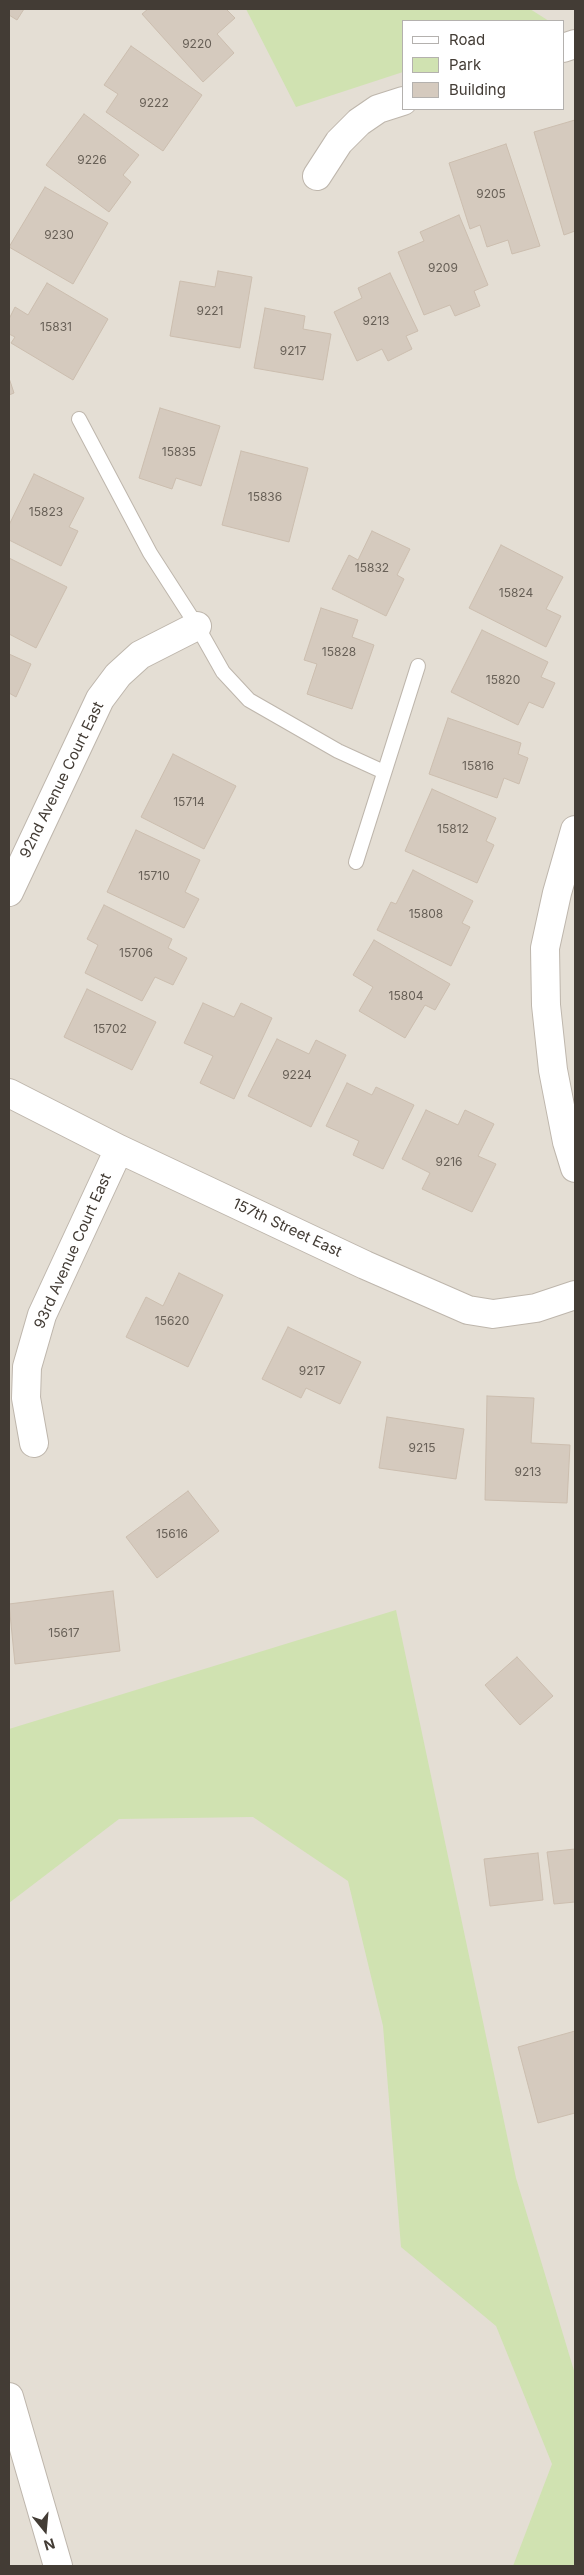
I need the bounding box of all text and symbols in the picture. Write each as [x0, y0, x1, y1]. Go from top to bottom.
legend [402, 20, 564, 110]
text: Road [449, 30, 485, 49]
house number: 9220 [182, 37, 212, 51]
text: Park [449, 55, 481, 74]
text: Building [449, 80, 506, 99]
house number: 9222 [139, 96, 169, 110]
house number: 9226 [77, 153, 107, 167]
house number: 9205 [476, 187, 506, 201]
house number: 9230 [44, 228, 74, 242]
house number: 9209 [428, 261, 458, 275]
house number: 9221 [197, 304, 223, 318]
house number: 9213 [362, 314, 390, 328]
house number: 15831 [40, 320, 72, 334]
house number: 9217 [280, 344, 306, 358]
house number: 15835 [162, 445, 196, 459]
house number: 15836 [248, 490, 282, 504]
house number: 15823 [29, 505, 63, 519]
house number: 15832 [355, 561, 389, 575]
house number: 15824 [499, 586, 533, 600]
house number: 15828 [322, 645, 356, 659]
house number: 15820 [486, 673, 520, 687]
street label: 92nd Avenue Court East [16, 699, 108, 861]
house number: 15816 [462, 759, 494, 773]
house number: 15714 [173, 795, 205, 809]
house number: 15812 [437, 822, 469, 836]
house number: 15710 [138, 869, 170, 883]
house number: 15808 [409, 907, 443, 921]
house number: 15706 [119, 946, 153, 960]
house number: 15804 [389, 989, 423, 1003]
house number: 15702 [93, 1022, 127, 1036]
house number: 9224 [282, 1068, 312, 1082]
house number: 9216 [435, 1155, 463, 1169]
street label: 93rd Avenue Court East [31, 1170, 115, 1332]
street label: 157th Street East [229, 1195, 345, 1261]
house number: 15620 [155, 1314, 189, 1328]
house number: 9217 [299, 1364, 325, 1378]
house number: 9215 [409, 1441, 435, 1455]
house number: 9213 [514, 1465, 542, 1479]
house number: 15616 [156, 1527, 188, 1541]
house number: 15617 [48, 1626, 80, 1640]
north arrow [20, 2505, 70, 2555]
text: N [42, 2535, 57, 2555]

